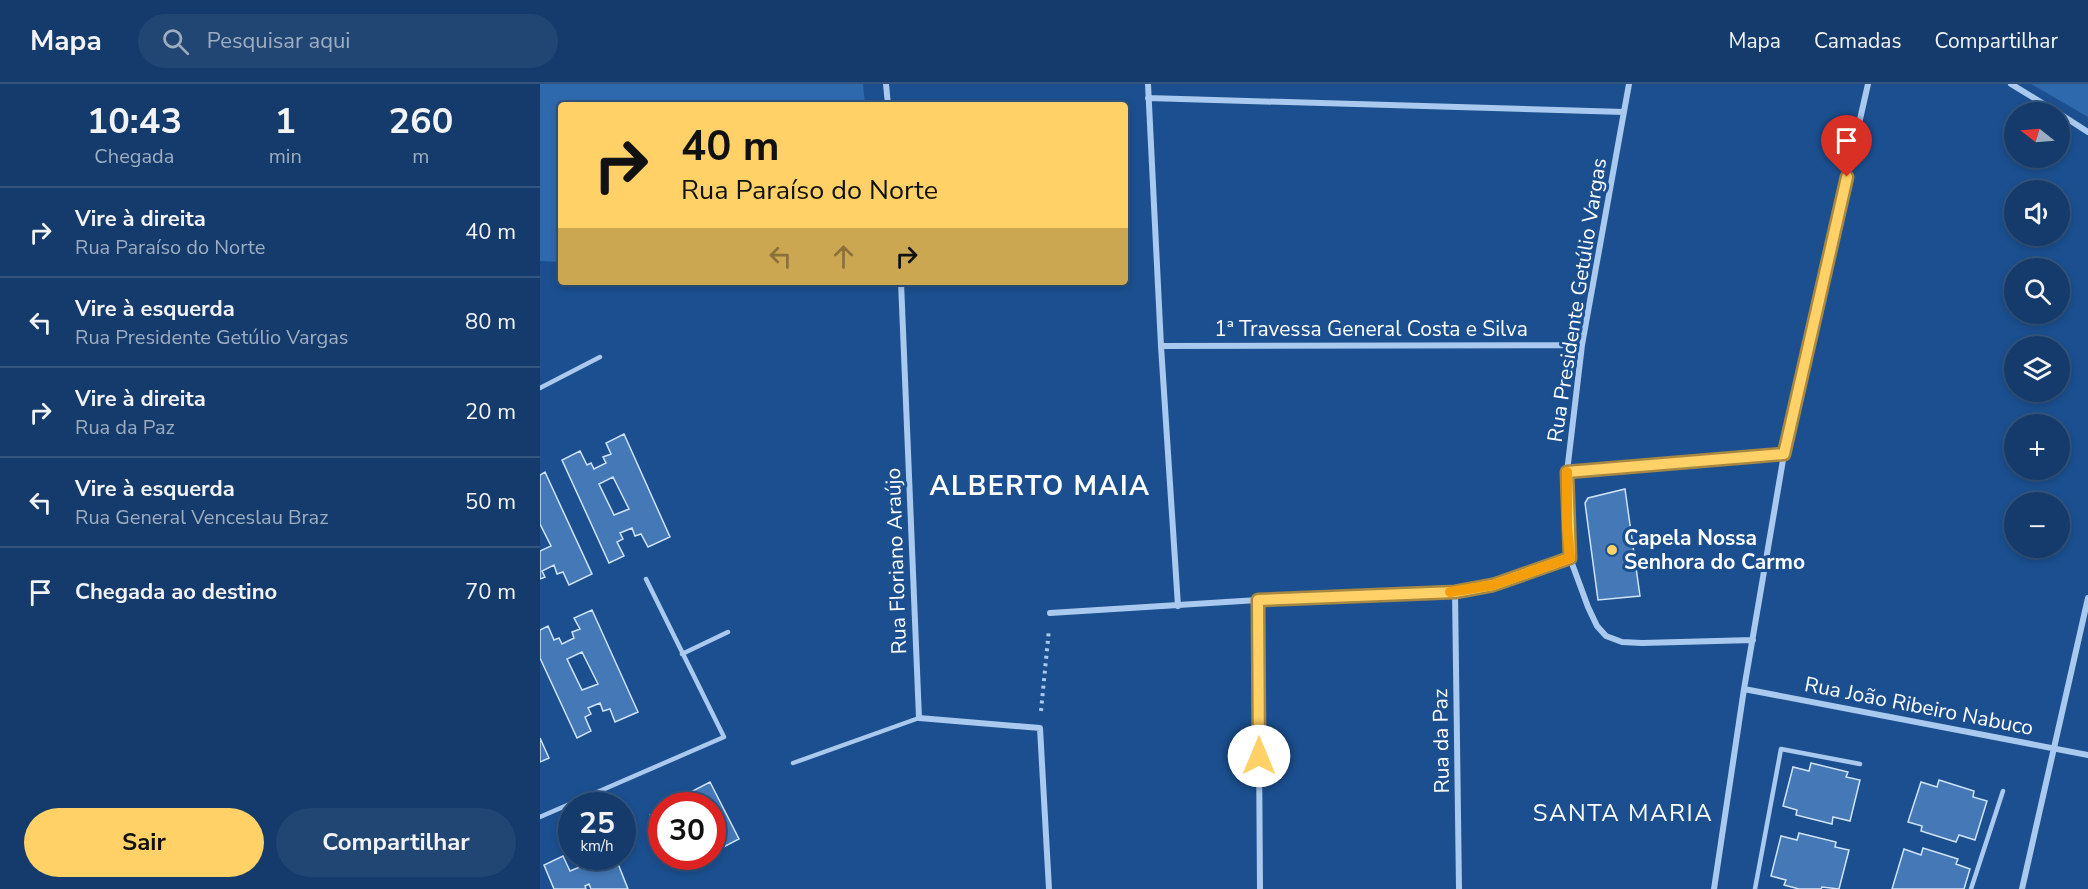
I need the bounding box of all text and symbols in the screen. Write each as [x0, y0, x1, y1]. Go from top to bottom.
search box [138, 14, 558, 68]
text: Mapa [30, 22, 102, 60]
icon: search [159, 25, 192, 58]
text: Pesquisar aqui [207, 26, 350, 56]
text: Mapa [1729, 27, 1781, 55]
text: Camadas [1814, 27, 1901, 55]
text: Compartilhar [1934, 27, 2058, 55]
text: 10:43 [87, 97, 182, 146]
text: 1 [274, 97, 296, 146]
text: 260 [388, 97, 453, 146]
north arrow [2004, 102, 2070, 168]
map controls [2004, 102, 2070, 558]
pin [1821, 115, 1872, 177]
text: 40 m [681, 118, 780, 175]
icon: arrive [1830, 124, 1863, 157]
icon: right [582, 126, 660, 204]
text: Chegada [94, 143, 174, 170]
text: min [269, 143, 302, 170]
text: m [412, 143, 429, 170]
street label: Rua Presidente Getúlio Vargas [1541, 156, 1613, 444]
text: Rua Paraíso do Norte [681, 172, 938, 209]
button: sound [2004, 180, 2070, 246]
text: Vire à direita [75, 204, 206, 234]
icon: right [24, 216, 57, 249]
text: 40 m [465, 217, 516, 247]
text: Rua Paraíso do Norte [75, 234, 265, 261]
icon: left [764, 240, 797, 273]
icon: ahead [827, 240, 860, 273]
icon: right [890, 240, 923, 273]
button: search [2004, 258, 2070, 324]
text: Vire à esquerda [75, 294, 235, 324]
icon: left [24, 306, 57, 339]
text: 80 m [465, 307, 516, 337]
street label: 1ª Travessa General Costa e Silva [1214, 315, 1528, 343]
text: Rua Presidente Getúlio Vargas [75, 324, 348, 351]
button: layers [2004, 336, 2070, 402]
text: Vire à direita [75, 384, 206, 414]
icon: right [24, 396, 57, 429]
text: 20 m [465, 397, 516, 427]
text: Rua da Paz [75, 414, 175, 441]
button: + [2004, 414, 2070, 480]
street label: Rua Floriano Araújo [879, 467, 913, 655]
district label: ALBERTO MAIA [929, 468, 1151, 505]
text: Vire à esquerda [75, 474, 235, 504]
icon: left [24, 486, 57, 519]
text: 50 m [465, 487, 516, 517]
button: − [2004, 492, 2070, 558]
text: Rua General Venceslau Braz [75, 504, 328, 531]
place label: Capela Nossa Senhora do Carmo [1624, 524, 1805, 576]
marker: Capela Nossa Senhora do Carmo [1605, 543, 1619, 557]
icon: arrive [24, 576, 57, 609]
text: Chegada ao destino [75, 577, 277, 607]
text: 70 m [465, 577, 516, 607]
street label: Rua João Ribeiro Nabuco [1802, 670, 2036, 742]
street label: Rua da Paz [1426, 688, 1456, 794]
position arrow [1227, 724, 1291, 788]
speed limit sign: 30 [648, 792, 726, 870]
district label: SANTA MARIA [1533, 797, 1713, 829]
text: 25 [579, 803, 615, 844]
button: Sair [24, 808, 264, 877]
button: Compartilhar [276, 808, 516, 877]
text: km/h [580, 836, 614, 856]

